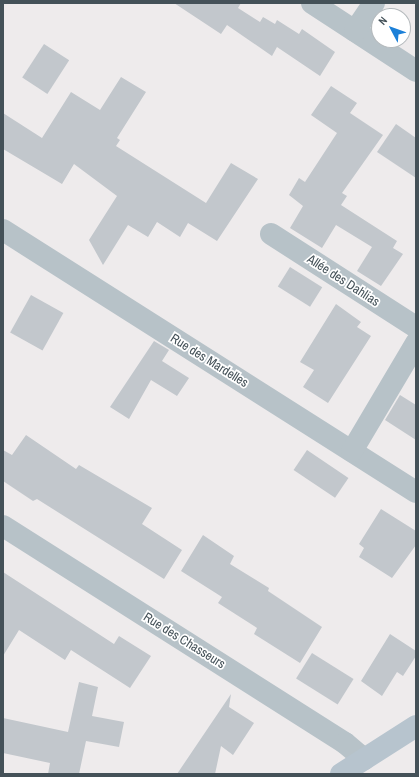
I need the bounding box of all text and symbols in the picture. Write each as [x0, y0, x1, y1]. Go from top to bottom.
north arrow [371, 8, 411, 48]
text: N [375, 14, 390, 28]
street label: Allée des Dahlias [304, 252, 382, 310]
street label: Rue des Mardelles [167, 331, 251, 391]
street label: Rue des Chasseurs [140, 610, 228, 672]

